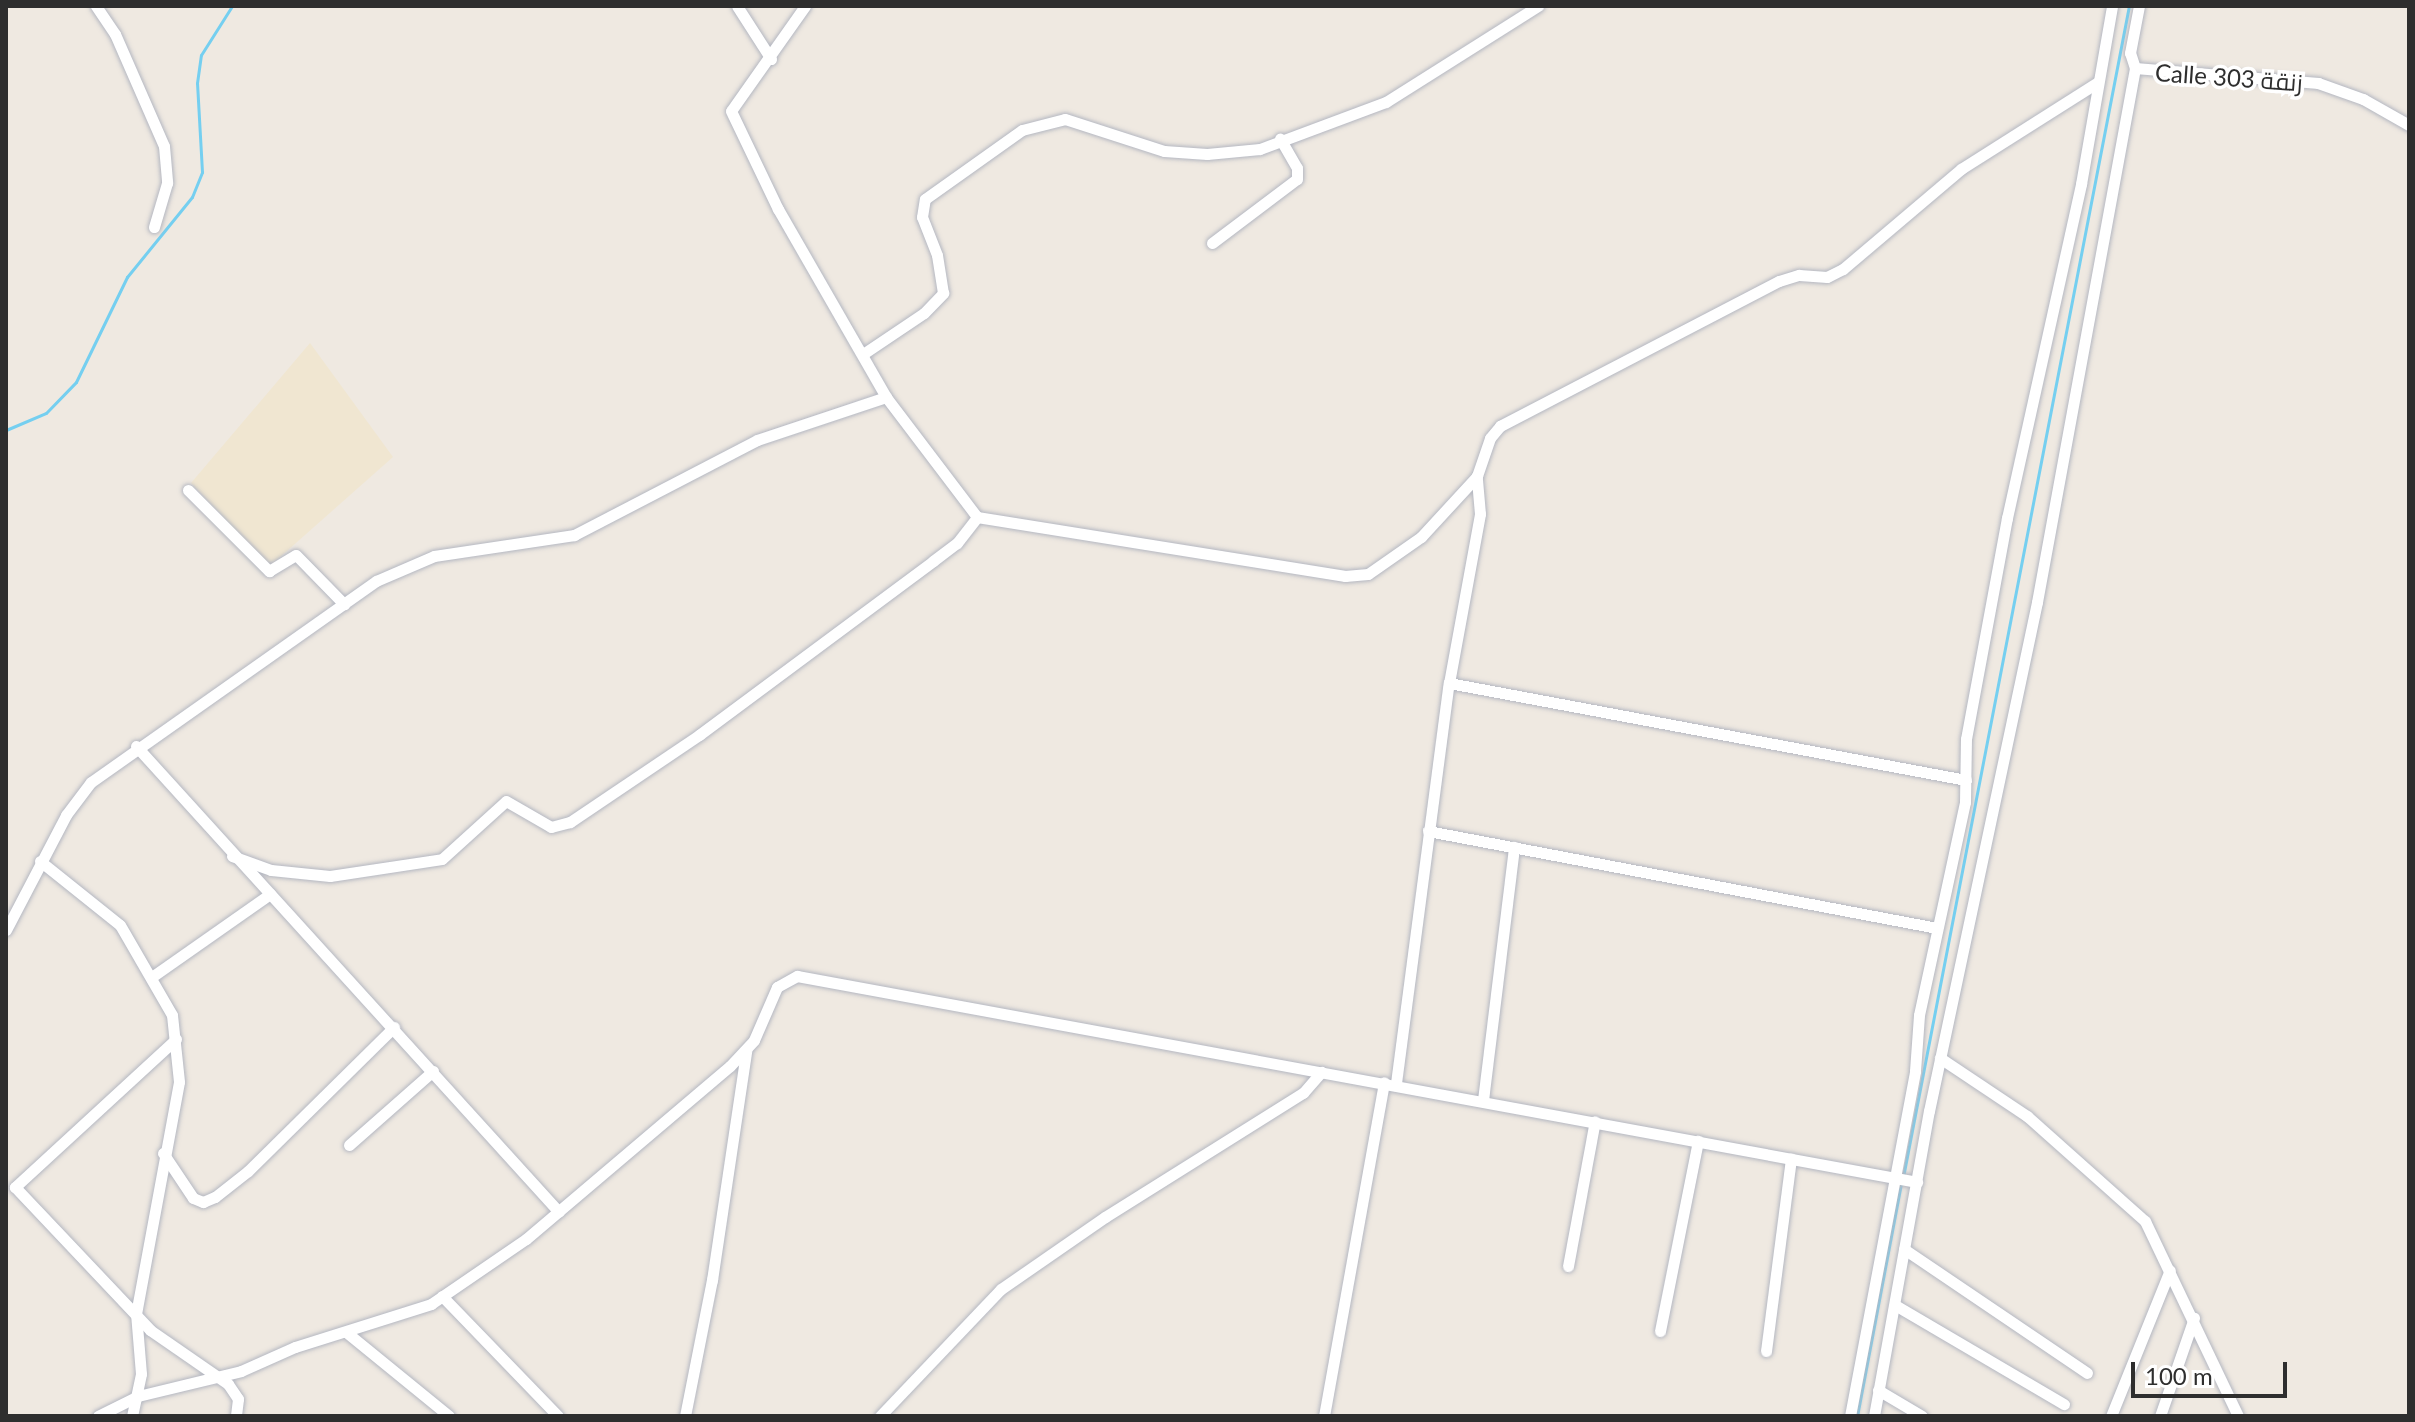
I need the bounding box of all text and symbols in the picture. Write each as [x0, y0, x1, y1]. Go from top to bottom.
street label: Calle 303 زنقة [2154, 57, 2304, 97]
scale bar [2135, 1346, 2291, 1396]
text: 100 m [2145, 1361, 2213, 1390]

